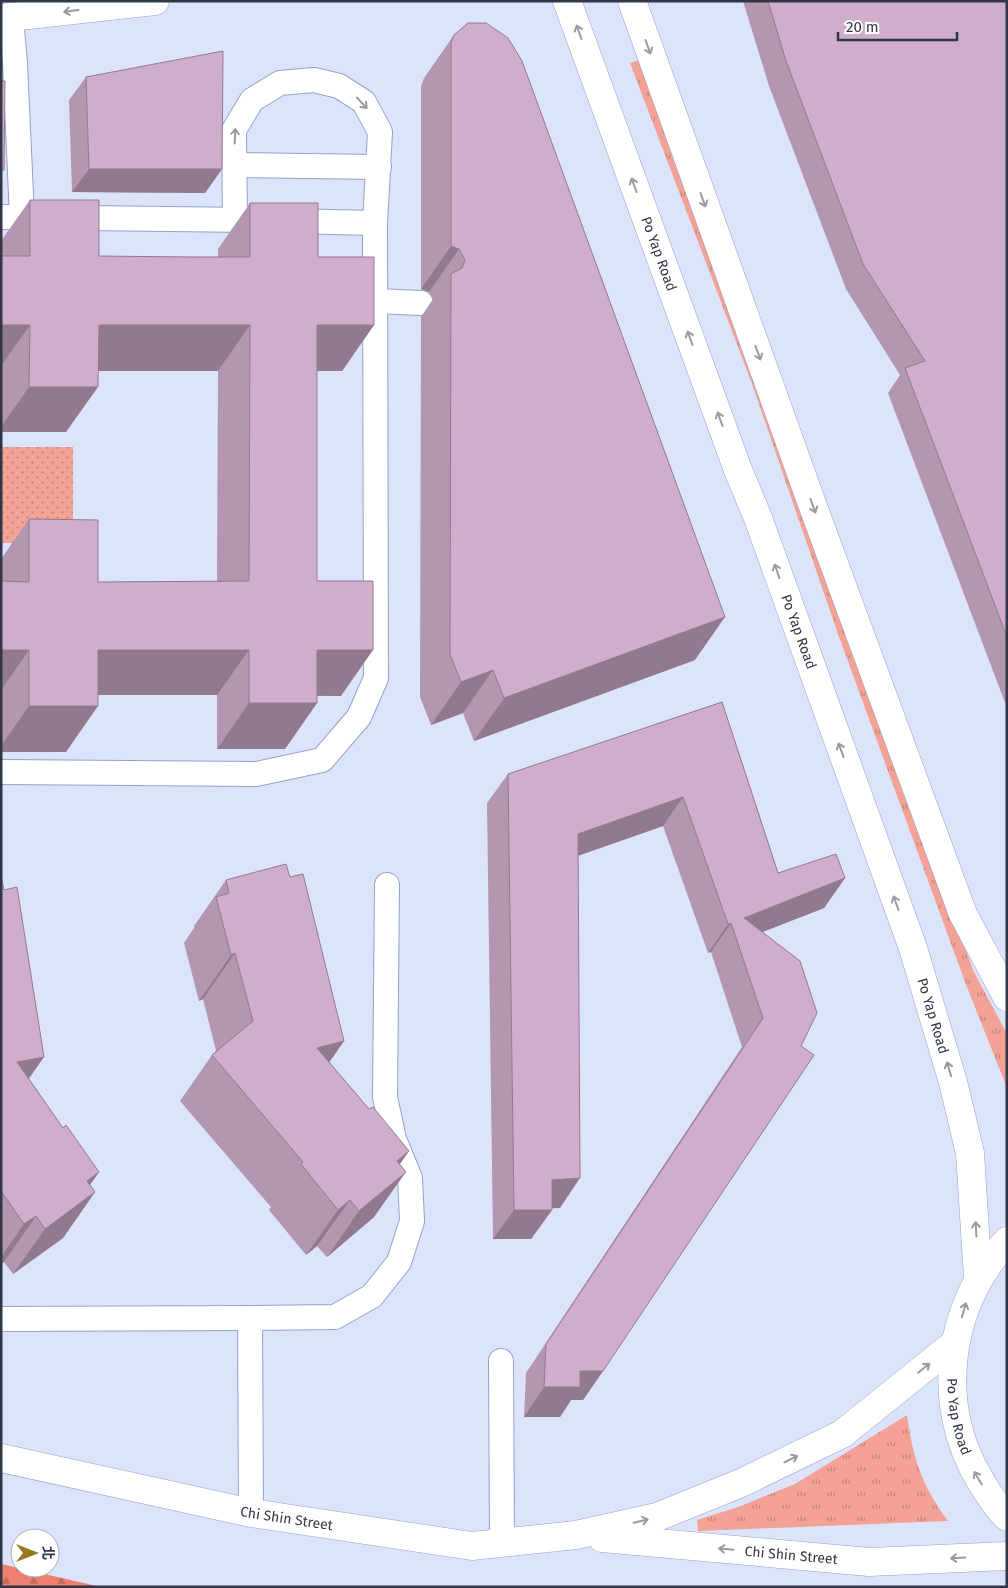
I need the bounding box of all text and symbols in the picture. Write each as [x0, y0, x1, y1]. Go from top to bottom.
one-way arrow [64, 6, 80, 16]
scale bar [838, 10, 957, 42]
text: 20 m [846, 18, 879, 36]
one-way arrow [574, 25, 583, 41]
one-way arrow [644, 39, 654, 55]
one-way arrow [356, 97, 368, 109]
one-way arrow [231, 129, 240, 145]
one-way arrow [629, 178, 638, 193]
one-way arrow [699, 192, 708, 207]
street label: Po Yap Road [638, 214, 681, 293]
one-way arrow [685, 330, 694, 346]
one-way arrow [754, 345, 763, 360]
one-way arrow [715, 412, 724, 427]
one-way arrow [809, 498, 818, 513]
one-way arrow [772, 564, 781, 579]
street label: Po Yap Road [778, 592, 820, 671]
one-way arrow [836, 743, 845, 758]
one-way arrow [891, 895, 900, 911]
street label: Po Yap Road [914, 976, 953, 1056]
one-way arrow [944, 1062, 954, 1078]
one-way arrow [971, 1221, 980, 1237]
one-way arrow [959, 1302, 969, 1318]
one-way arrow [917, 1362, 930, 1373]
street label: Po Yap Road [944, 1378, 975, 1457]
one-way arrow [783, 1454, 798, 1463]
one-way arrow [973, 1471, 983, 1485]
street label: Chi Shin Street [239, 1502, 335, 1534]
one-way arrow [632, 1516, 648, 1525]
north arrow [10, 1528, 60, 1578]
street label: Chi Shin Street [744, 1542, 839, 1568]
one-way arrow [719, 1544, 735, 1554]
text: 北 [39, 1546, 56, 1560]
one-way arrow [950, 1553, 966, 1563]

